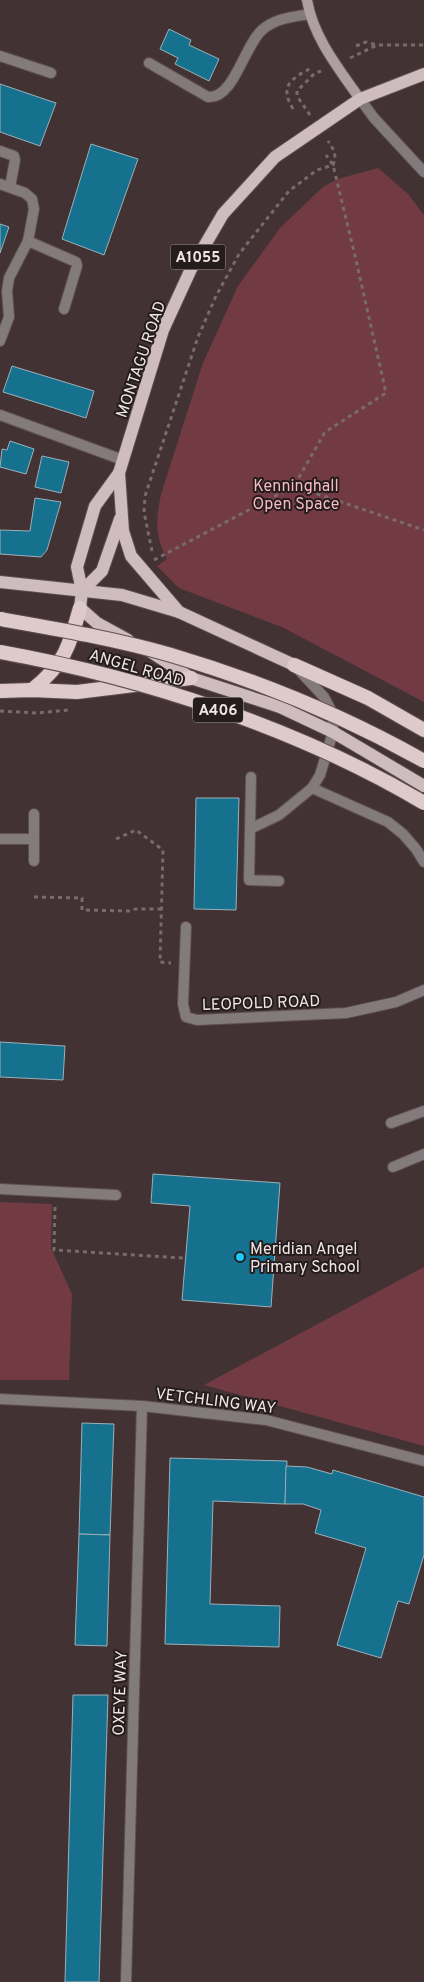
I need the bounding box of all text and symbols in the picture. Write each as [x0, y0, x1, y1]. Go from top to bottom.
road number: A1055 [170, 244, 226, 270]
street label: MONTAGU ROAD [113, 299, 171, 421]
park label: Kenninghall Open Space [253, 477, 339, 515]
street label: ANGEL ROAD [87, 646, 186, 692]
road number: A406 [193, 698, 243, 722]
street label: LEOPOLD ROAD [202, 992, 321, 1016]
place label: Meridian Angel Primary School [250, 1240, 360, 1278]
marker: Meridian Angel Primary School [234, 1251, 246, 1263]
street label: VETCHLING WAY [154, 1385, 277, 1419]
street label: OXEYE WAY [110, 1650, 132, 1736]

